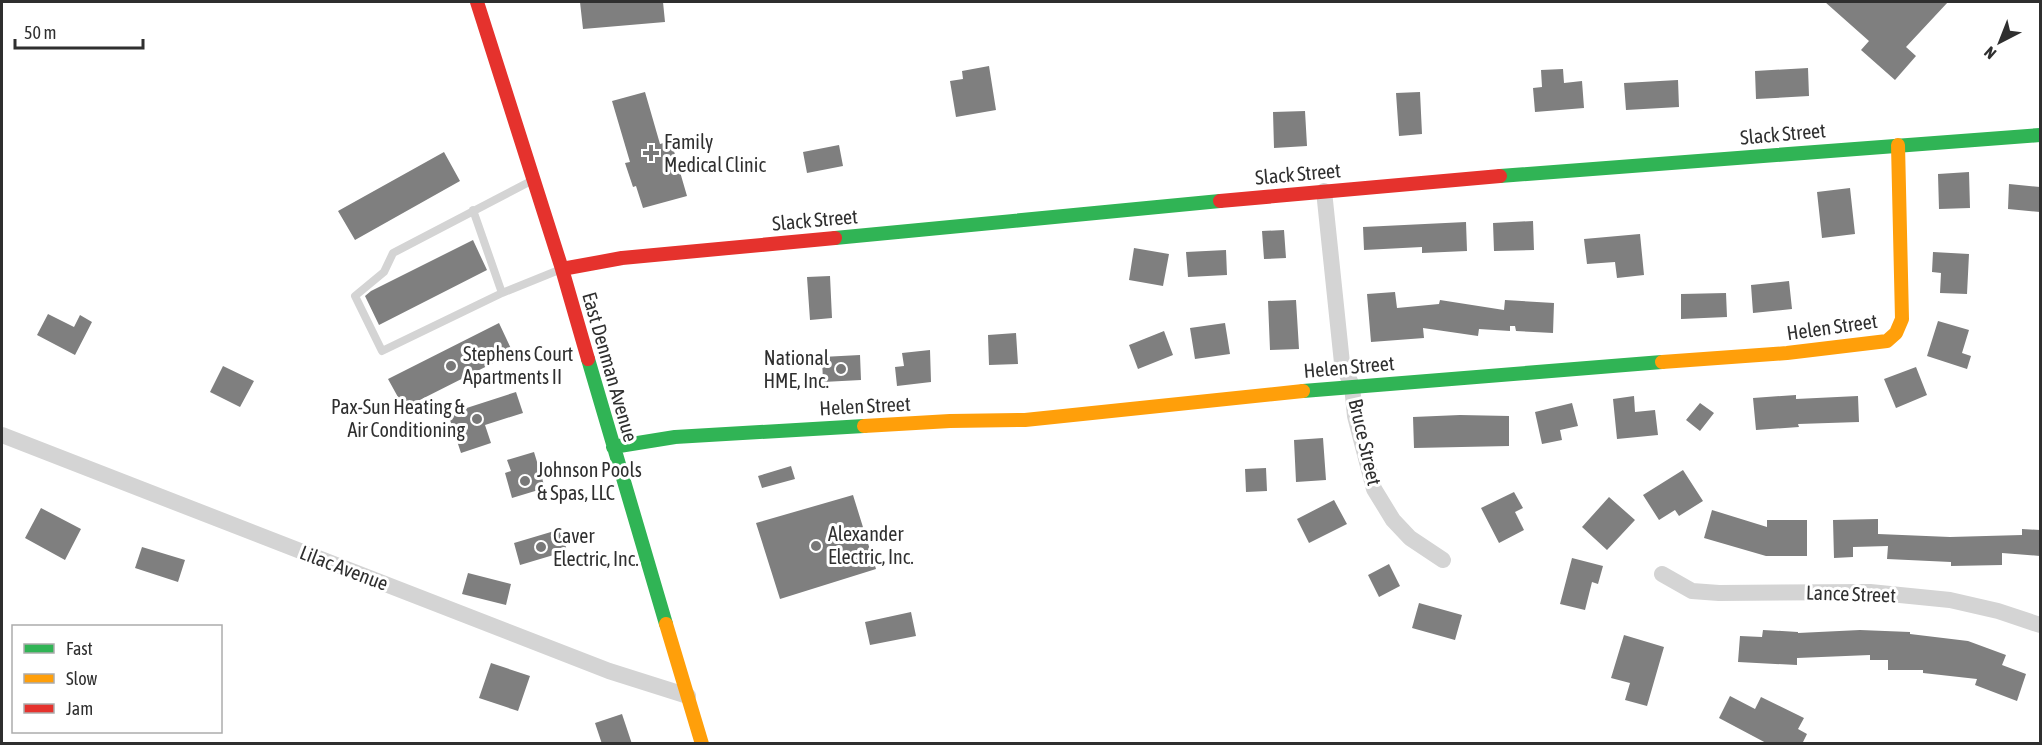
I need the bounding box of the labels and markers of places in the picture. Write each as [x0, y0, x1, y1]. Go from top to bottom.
place label: Family Medical Clinic [664, 130, 766, 176]
marker: Family Medical Clinic [642, 144, 660, 162]
place label: Stephens Court Apartments II [463, 342, 574, 388]
place label: National HME, Inc. [763, 346, 830, 392]
marker: Stephens Court Apartments II [444, 359, 458, 373]
marker: National HME, Inc. [834, 362, 848, 376]
place label: Pax-Sun Heating & Air Conditioning [331, 395, 466, 441]
marker: Pax-Sun Heating & Air Conditioning [470, 412, 484, 426]
place label: Johnson Pools & Spas, LLC [537, 458, 642, 504]
marker: Johnson Pools & Spas, LLC [518, 474, 532, 488]
place label: Alexander Electric, Inc. [828, 522, 914, 568]
place label: Caver Electric, Inc. [553, 524, 639, 570]
marker: Alexander Electric, Inc. [809, 539, 823, 553]
marker: Caver Electric, Inc. [534, 540, 548, 554]

